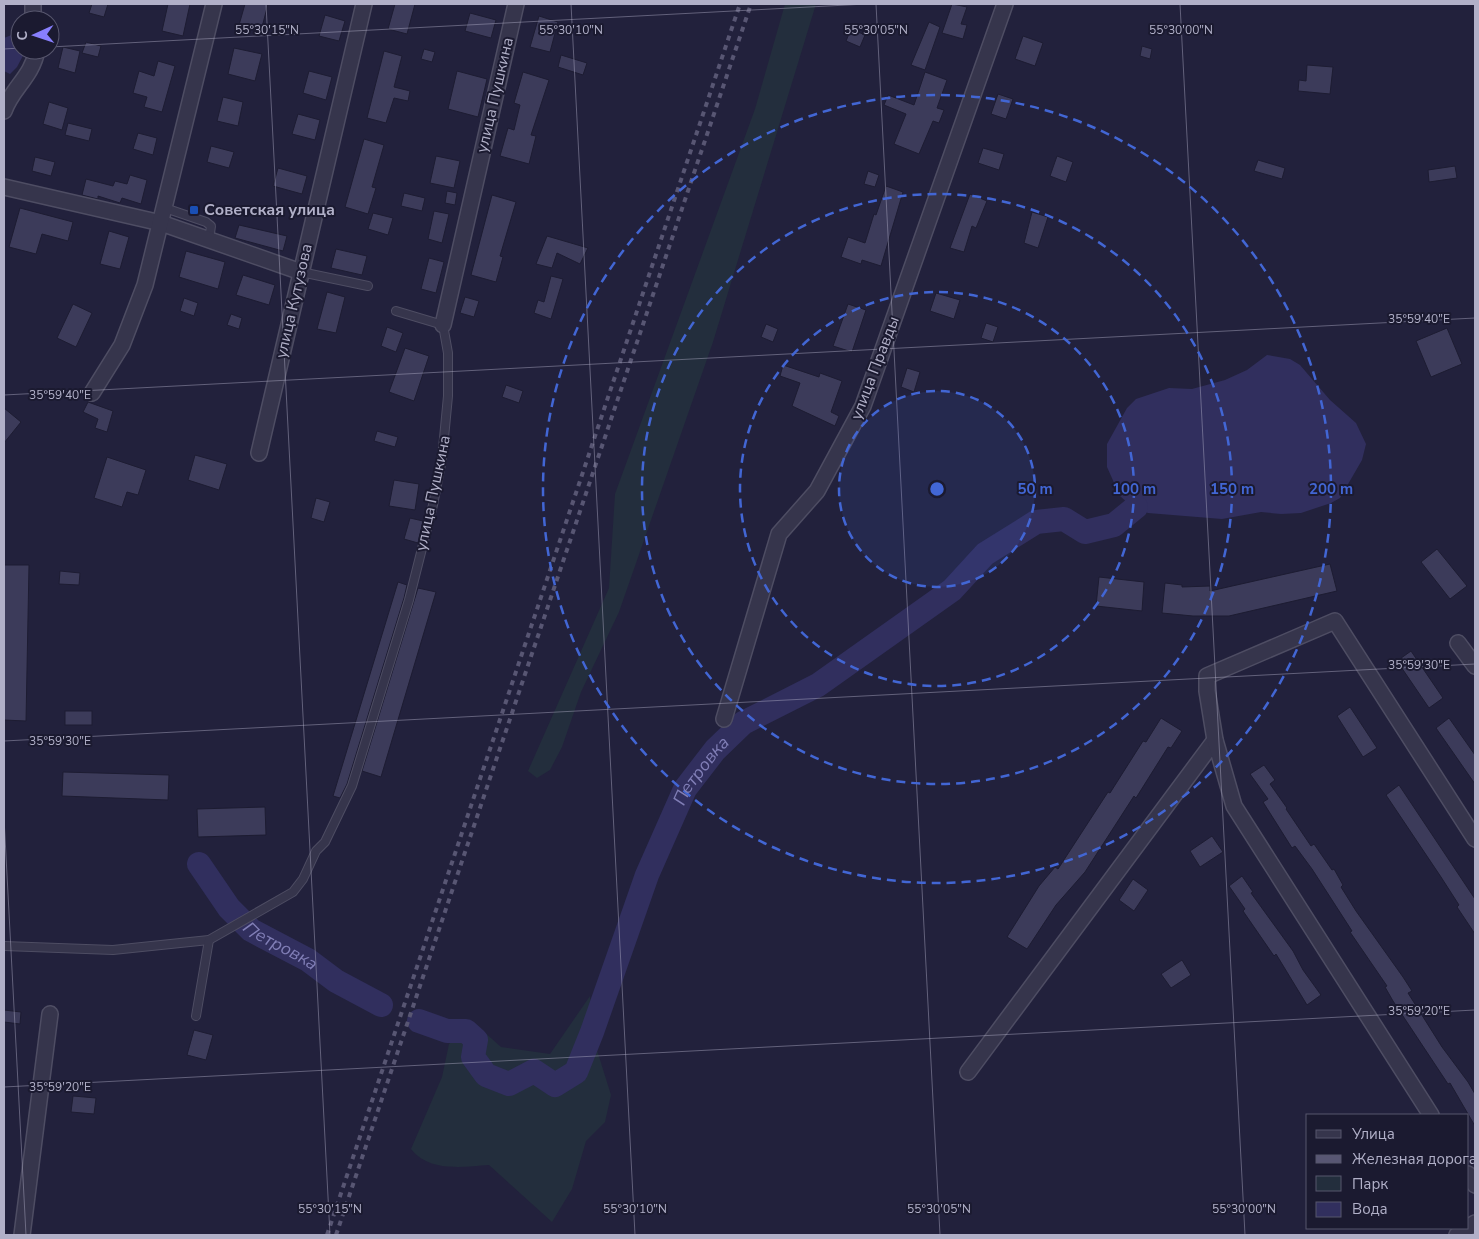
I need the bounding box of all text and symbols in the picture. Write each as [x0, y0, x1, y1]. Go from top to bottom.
north arrow [10, 10, 60, 60]
text: 55°30'15"N [235, 22, 299, 38]
text: 55°30'10"N [539, 22, 603, 38]
text: 55°30'05"N [844, 22, 908, 38]
text: 55°30'00"N [1149, 22, 1213, 38]
text: С [13, 30, 32, 41]
street label: улица Пушкина [471, 35, 519, 155]
place label: Советская улица [204, 199, 335, 221]
marker: Советская улица [188, 204, 200, 216]
street label: улица Кутузова [270, 242, 318, 360]
text: 35°59'40"E [1388, 311, 1450, 327]
street label: улица Правды [845, 313, 905, 423]
text: 35°59'40"E [29, 387, 91, 403]
street label: улица Пушкина [410, 433, 456, 553]
text: 50 m [1017, 479, 1053, 499]
text: 100 m [1112, 479, 1156, 499]
text: 150 m [1210, 479, 1254, 499]
text: 200 m [1309, 479, 1353, 499]
centre of rings [928, 480, 946, 498]
text: 35°59'30"E [1388, 657, 1450, 673]
water label: Петровка [667, 731, 735, 809]
text: 35°59'30"E [29, 733, 91, 749]
water label: Петровка [238, 917, 323, 976]
text: 35°59'20"E [1388, 1003, 1450, 1019]
text: 35°59'20"E [29, 1079, 91, 1095]
legend [1306, 1114, 1469, 1229]
text: Улица [1351, 1124, 1395, 1144]
text: Железная дорога [1352, 1149, 1477, 1169]
text: Парк [1352, 1174, 1388, 1194]
text: Вода [1352, 1199, 1388, 1219]
text: 55°30'15"N [298, 1201, 362, 1217]
text: 55°30'10"N [603, 1201, 667, 1217]
text: 55°30'05"N [907, 1201, 971, 1217]
text: 55°30'00"N [1212, 1201, 1276, 1217]

